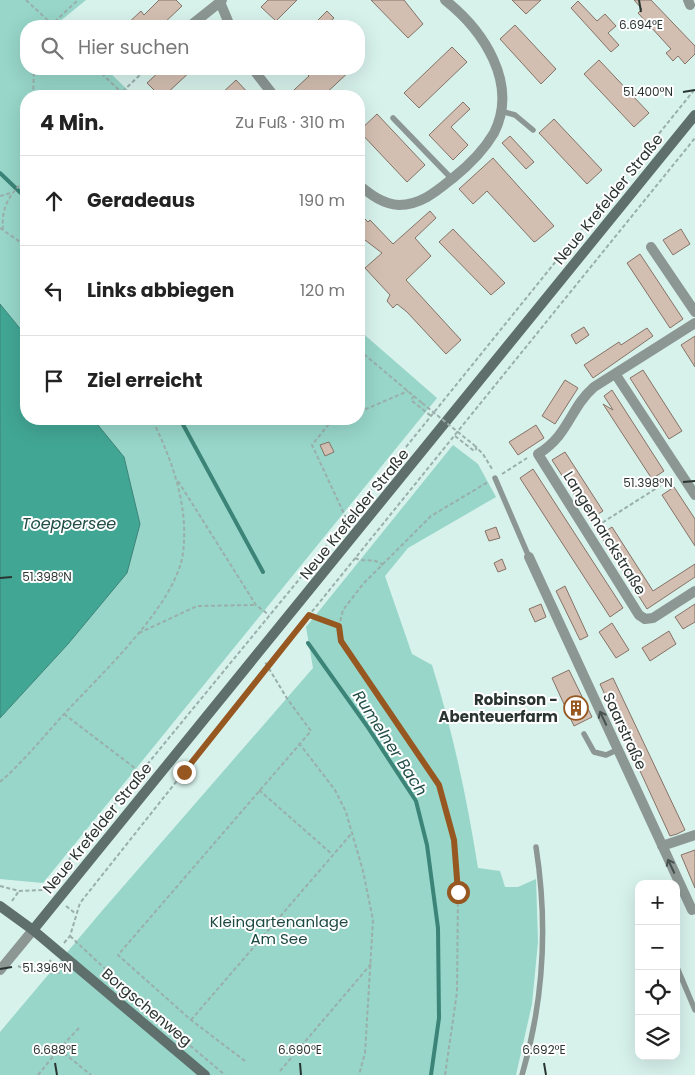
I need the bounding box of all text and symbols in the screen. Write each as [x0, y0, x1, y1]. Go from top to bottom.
text: 6.694°E [619, 16, 663, 33]
search box [20, 20, 365, 75]
icon: search [38, 34, 66, 62]
text: Hier suchen [78, 34, 189, 61]
text: 51.400°N [623, 83, 673, 100]
text: 4 Min. [40, 108, 104, 137]
text: Zu Fuß · 310 m [235, 111, 345, 134]
street label: Neue Krefelder Straße [549, 129, 667, 269]
icon: ahead [40, 187, 68, 215]
text: Geradeaus [87, 187, 195, 214]
text: 190 m [299, 189, 345, 212]
icon: left [40, 277, 68, 305]
text: Links abbiegen [87, 277, 234, 304]
text: 120 m [300, 279, 345, 302]
icon: arrive [40, 367, 68, 395]
text: Ziel erreicht [87, 367, 203, 394]
street label: Neue Krefelder Straße [295, 444, 413, 584]
street label: Langemarckstraße [558, 467, 652, 599]
text: 51.398°N [623, 474, 673, 491]
water label: Toeppersee [22, 512, 116, 535]
text: 51.398°N [22, 568, 72, 585]
water label: Rumelner Bach [347, 686, 433, 800]
place label: Robinson - Abenteuerfarm [438, 689, 558, 727]
street label: Saarstraße [598, 689, 652, 773]
building icon: Robinson - Abenteuerfarm [563, 695, 589, 721]
one-way arrow [598, 711, 608, 726]
street label: Neue Krefelder Straße [38, 758, 156, 898]
route end [173, 761, 196, 784]
one-way arrow [666, 859, 676, 874]
map controls [635, 880, 680, 1060]
button: + [635, 880, 680, 925]
route start [447, 881, 470, 904]
park label: Kleingartenanlage Am See [210, 911, 348, 949]
button: − [635, 925, 680, 970]
text: 51.396°N [22, 959, 72, 976]
street label: Borgschenweg [97, 963, 197, 1051]
button: locate [635, 970, 680, 1015]
button: layers [635, 1015, 680, 1060]
text: 6.688°E [33, 1041, 77, 1058]
text: 6.690°E [278, 1041, 322, 1058]
text: 6.692°E [522, 1041, 566, 1058]

